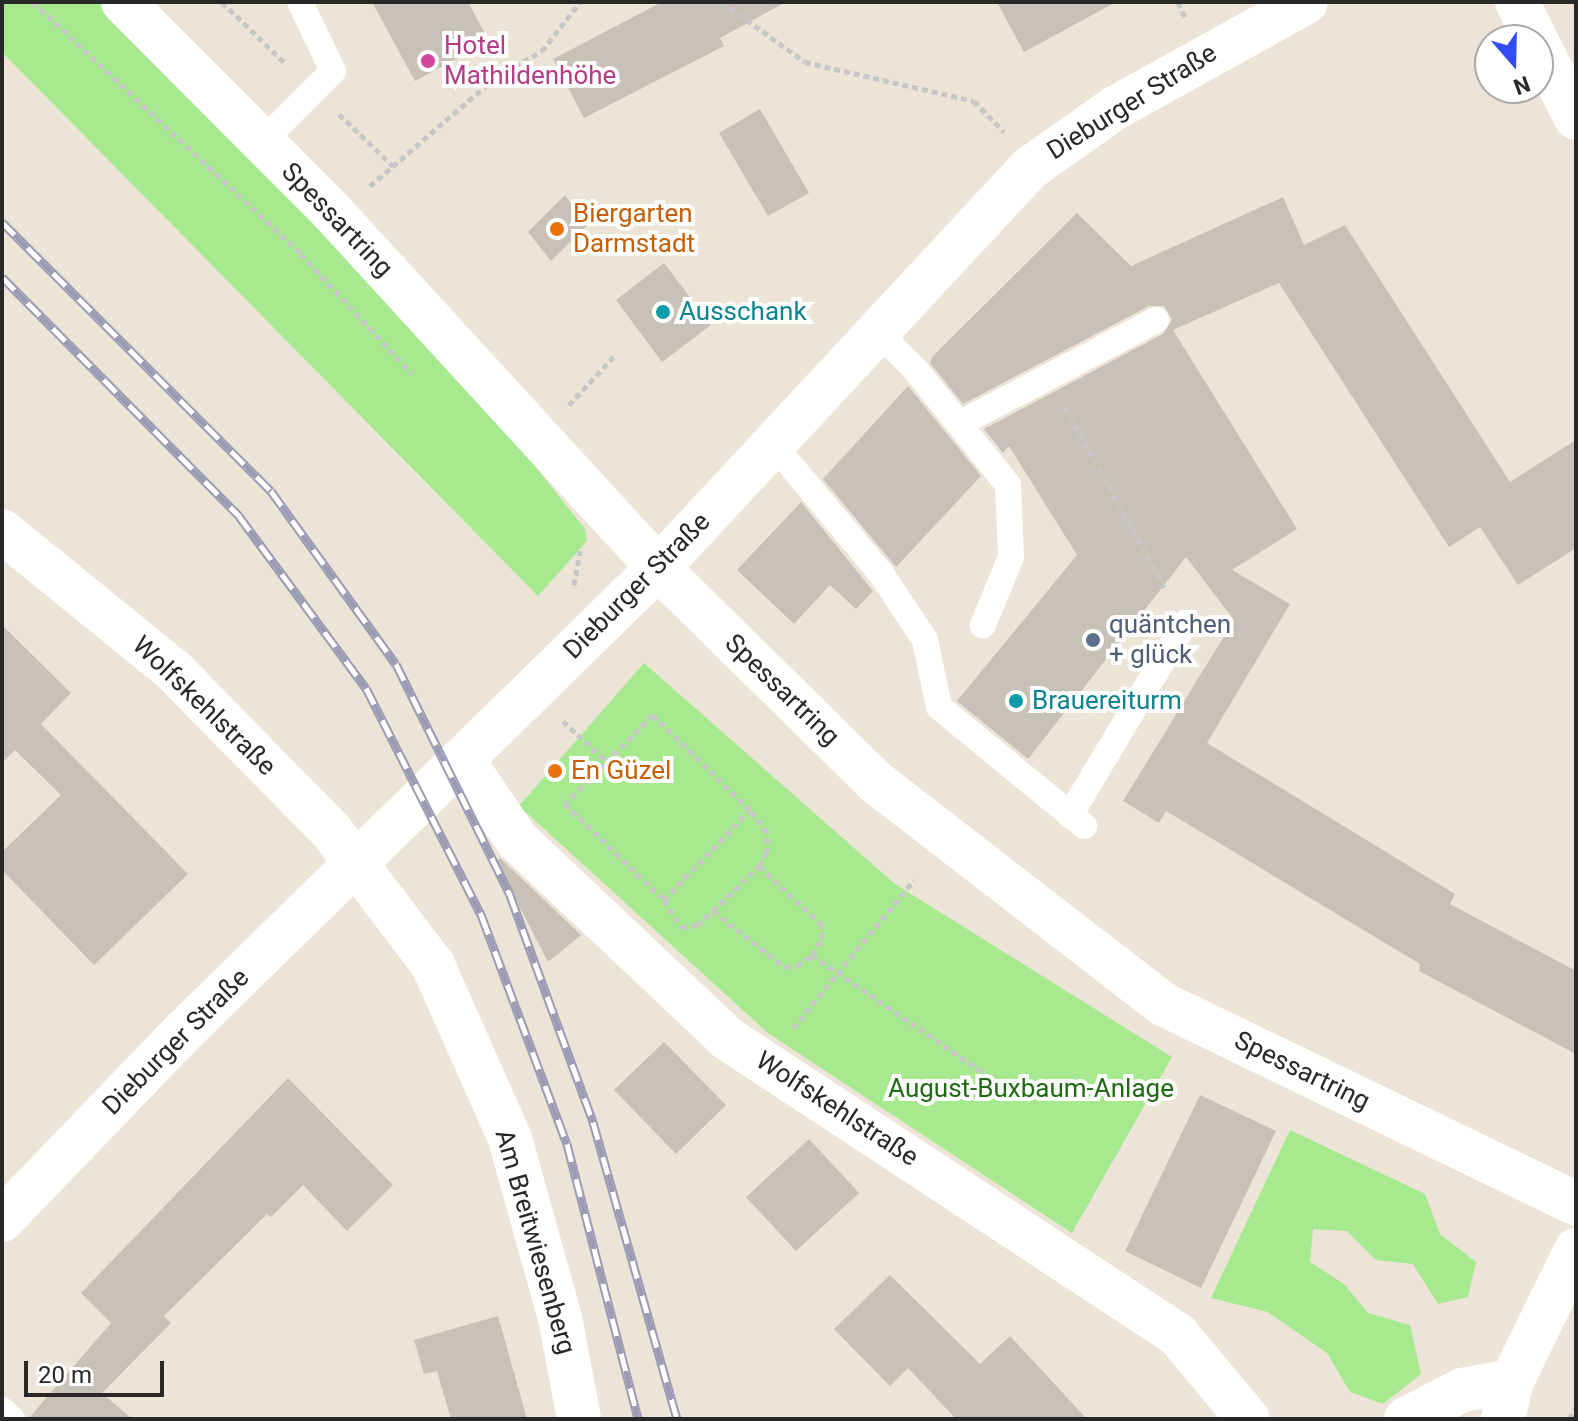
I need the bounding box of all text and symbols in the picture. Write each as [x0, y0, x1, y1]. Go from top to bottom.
north arrow [1474, 24, 1554, 104]
place label: Hotel Mathildenhöhe [444, 30, 616, 92]
street label: Dieburger Straße [1041, 37, 1223, 167]
marker: Hotel Mathildenhöhe [419, 52, 437, 70]
text: N [1510, 71, 1533, 100]
street label: Spessartring [275, 156, 399, 284]
place label: Biergarten Darmstadt [573, 198, 695, 260]
marker: Biergarten Darmstadt [548, 220, 566, 238]
place label: Ausschank [679, 296, 807, 328]
marker: Ausschank [654, 303, 672, 321]
street label: Dieburger Straße [557, 506, 717, 666]
place label: quäntchen + glück [1109, 609, 1231, 670]
street label: Spessartring [718, 628, 846, 752]
street label: Wolfskehlstraße [126, 630, 282, 782]
marker: quäntchen + glück [1084, 631, 1102, 649]
place label: Brauereiturm [1032, 685, 1182, 717]
marker: Brauereiturm [1007, 692, 1025, 710]
place label: En Güzel [571, 755, 671, 787]
marker: En Güzel [546, 762, 564, 780]
street label: Dieburger Straße [96, 962, 256, 1122]
street label: Spessartring [1229, 1025, 1375, 1117]
street label: Wolfskehlstraße [750, 1045, 924, 1173]
park label: August-Buxbaum-Anlage [888, 1073, 1174, 1105]
street label: Am Breitwiesenberg [488, 1126, 582, 1358]
scale bar [28, 1345, 168, 1395]
text: 20 m [38, 1361, 92, 1389]

